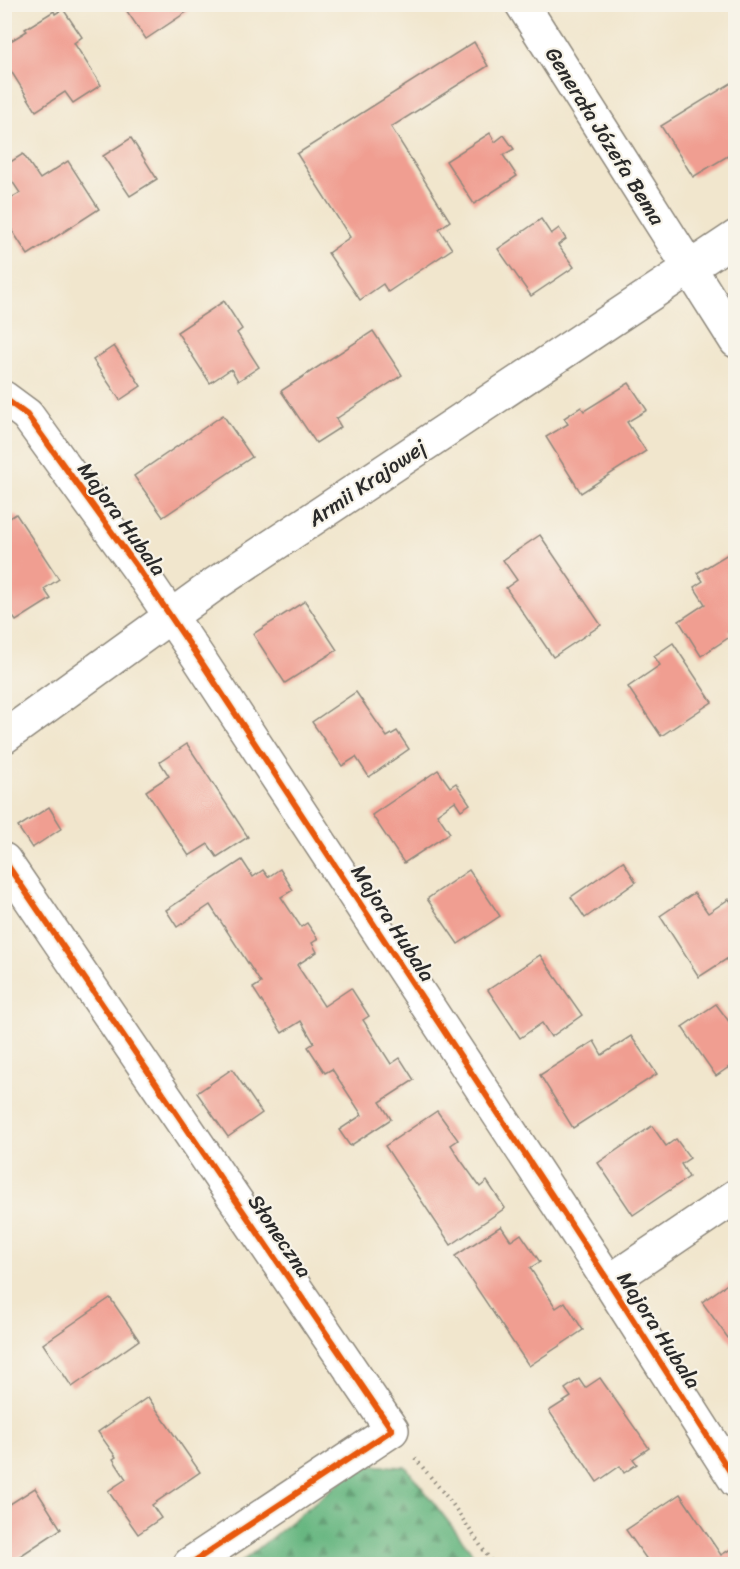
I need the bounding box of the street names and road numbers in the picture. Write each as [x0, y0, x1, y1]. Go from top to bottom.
street label: Generała Józefa Bema [535, 39, 676, 233]
street label: Armii Krajowej [299, 429, 435, 537]
street label: Majora Hubala [67, 454, 177, 585]
street label: Majora Hubala [341, 856, 446, 990]
street label: Słoneczna [238, 1186, 323, 1286]
street label: Majora Hubala [607, 1263, 712, 1397]

